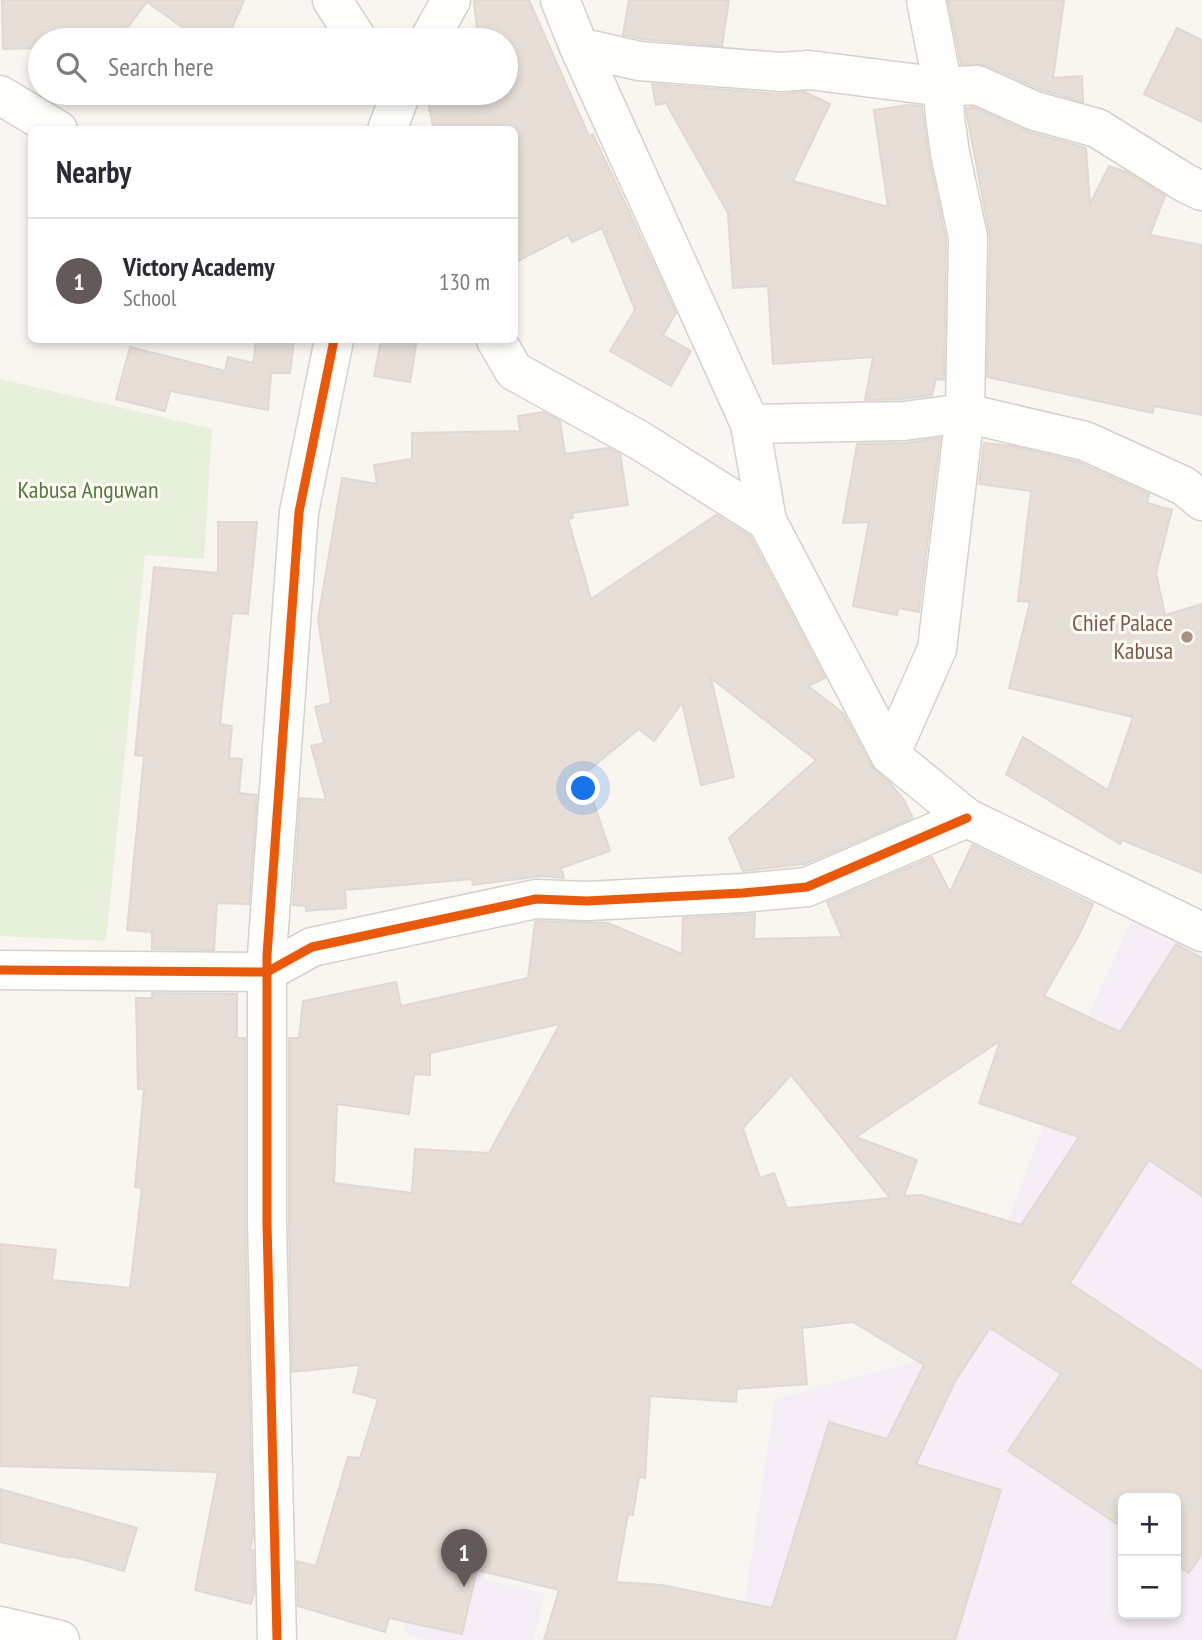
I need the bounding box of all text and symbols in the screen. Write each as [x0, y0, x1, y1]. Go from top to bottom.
search box [28, 28, 518, 105]
icon: search [52, 48, 90, 86]
text: Search here [108, 50, 214, 83]
text: Nearby [56, 152, 131, 191]
text: Victory Academy [123, 250, 275, 283]
text: 1 [74, 267, 85, 296]
text: 130 m [439, 267, 490, 296]
text: School [123, 283, 176, 312]
park label: Kabusa Anguwan [18, 474, 158, 505]
place label: Chief Palace Kabusa [1072, 607, 1173, 666]
marker: Chief Palace Kabusa [1179, 629, 1195, 645]
your location [566, 771, 600, 805]
map controls [1118, 1493, 1181, 1619]
button: + [1118, 1493, 1181, 1556]
pin: 1 [441, 1529, 487, 1587]
button: − [1118, 1556, 1181, 1619]

